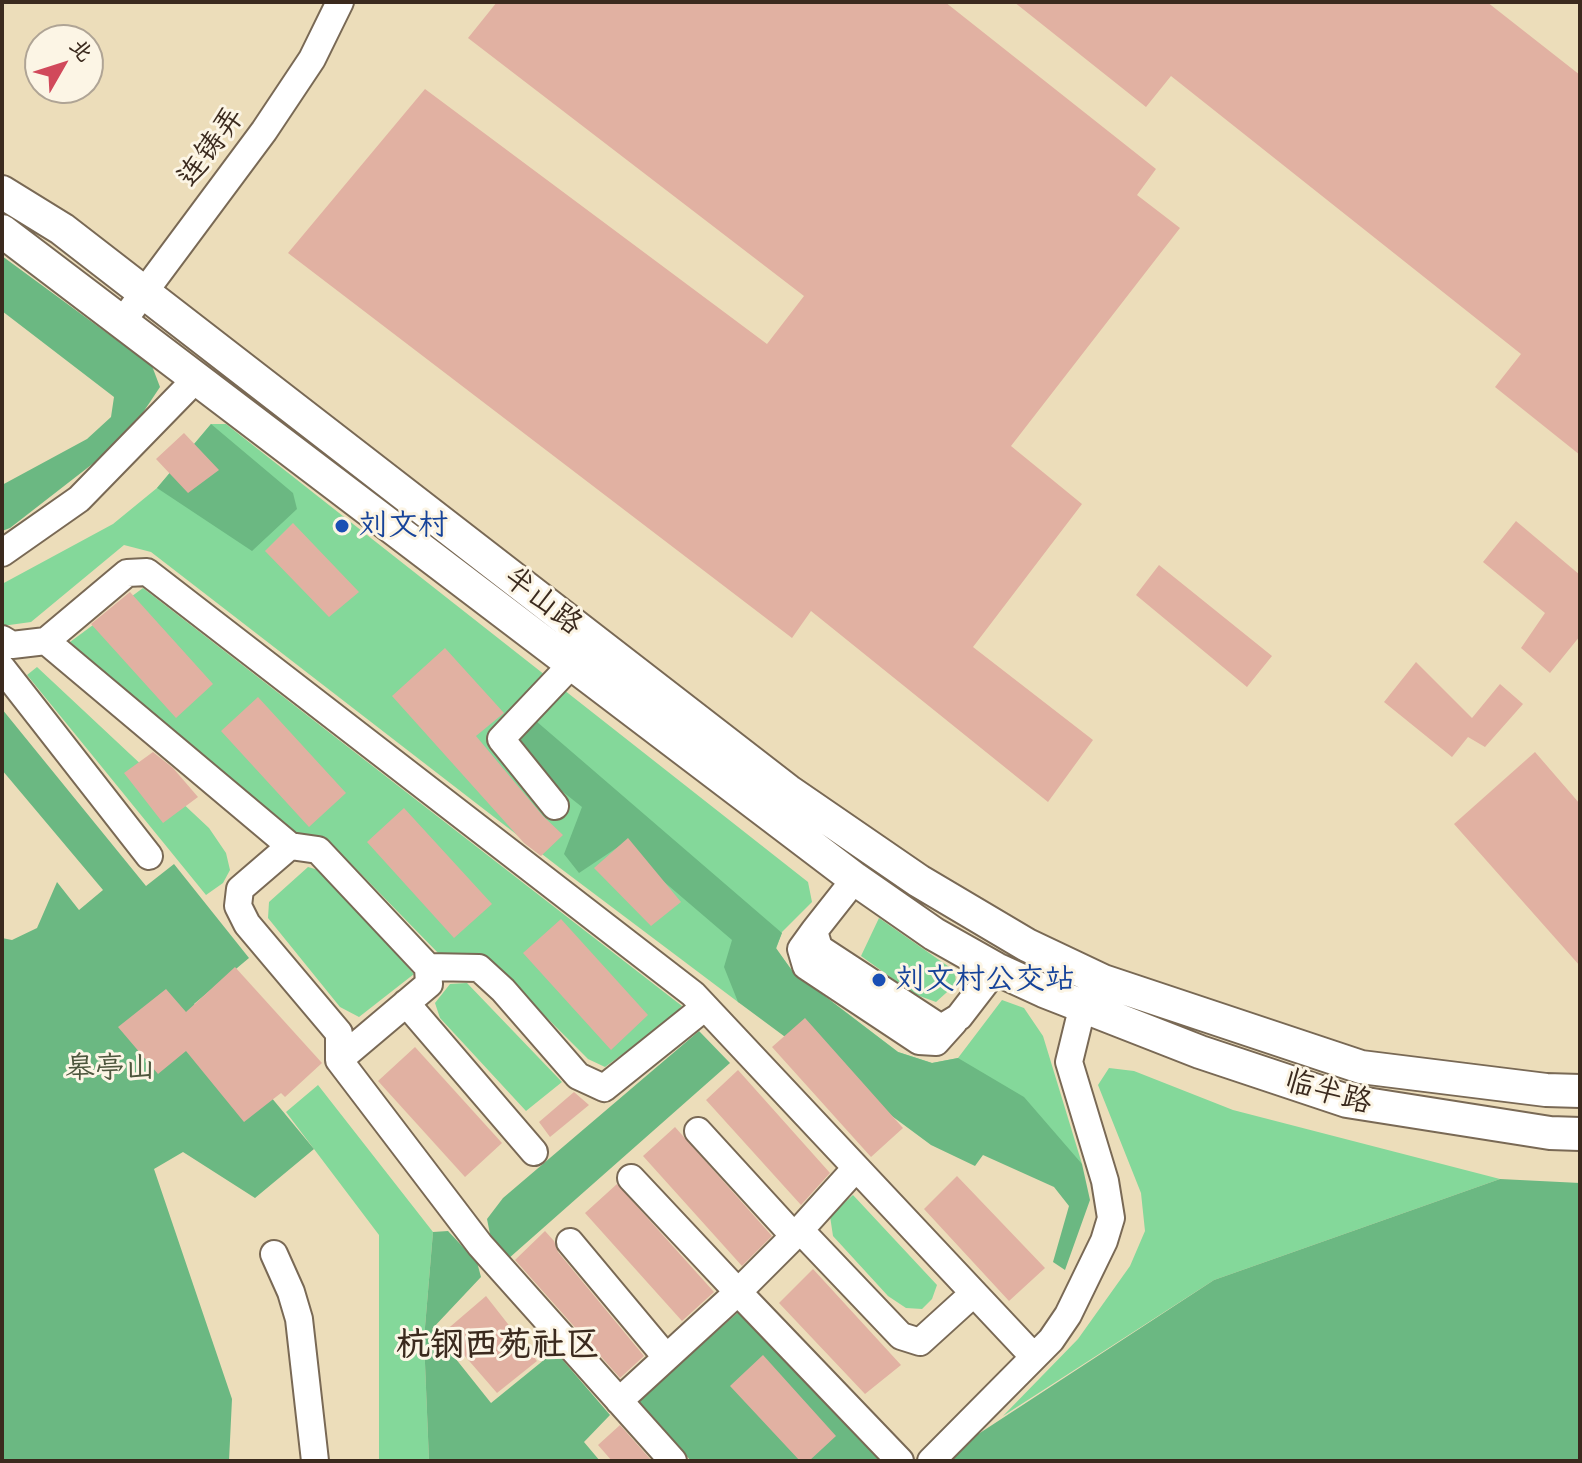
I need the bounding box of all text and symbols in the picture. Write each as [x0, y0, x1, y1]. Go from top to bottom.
north arrow [24, 24, 104, 104]
text: 北 [64, 33, 98, 67]
street label: 连铸弄 [170, 100, 252, 194]
place label: 刘文村 [358, 508, 448, 544]
marker: 刘文村 [333, 517, 351, 535]
street label: 半山路 [496, 559, 590, 643]
place label: 刘文村公交站 [895, 962, 1075, 998]
marker: 刘文村公交站 [870, 971, 888, 989]
park label: 皋亭山 [65, 1051, 155, 1087]
street label: 临半路 [1280, 1062, 1376, 1122]
district label: 杭钢西苑社区 [396, 1325, 600, 1365]

